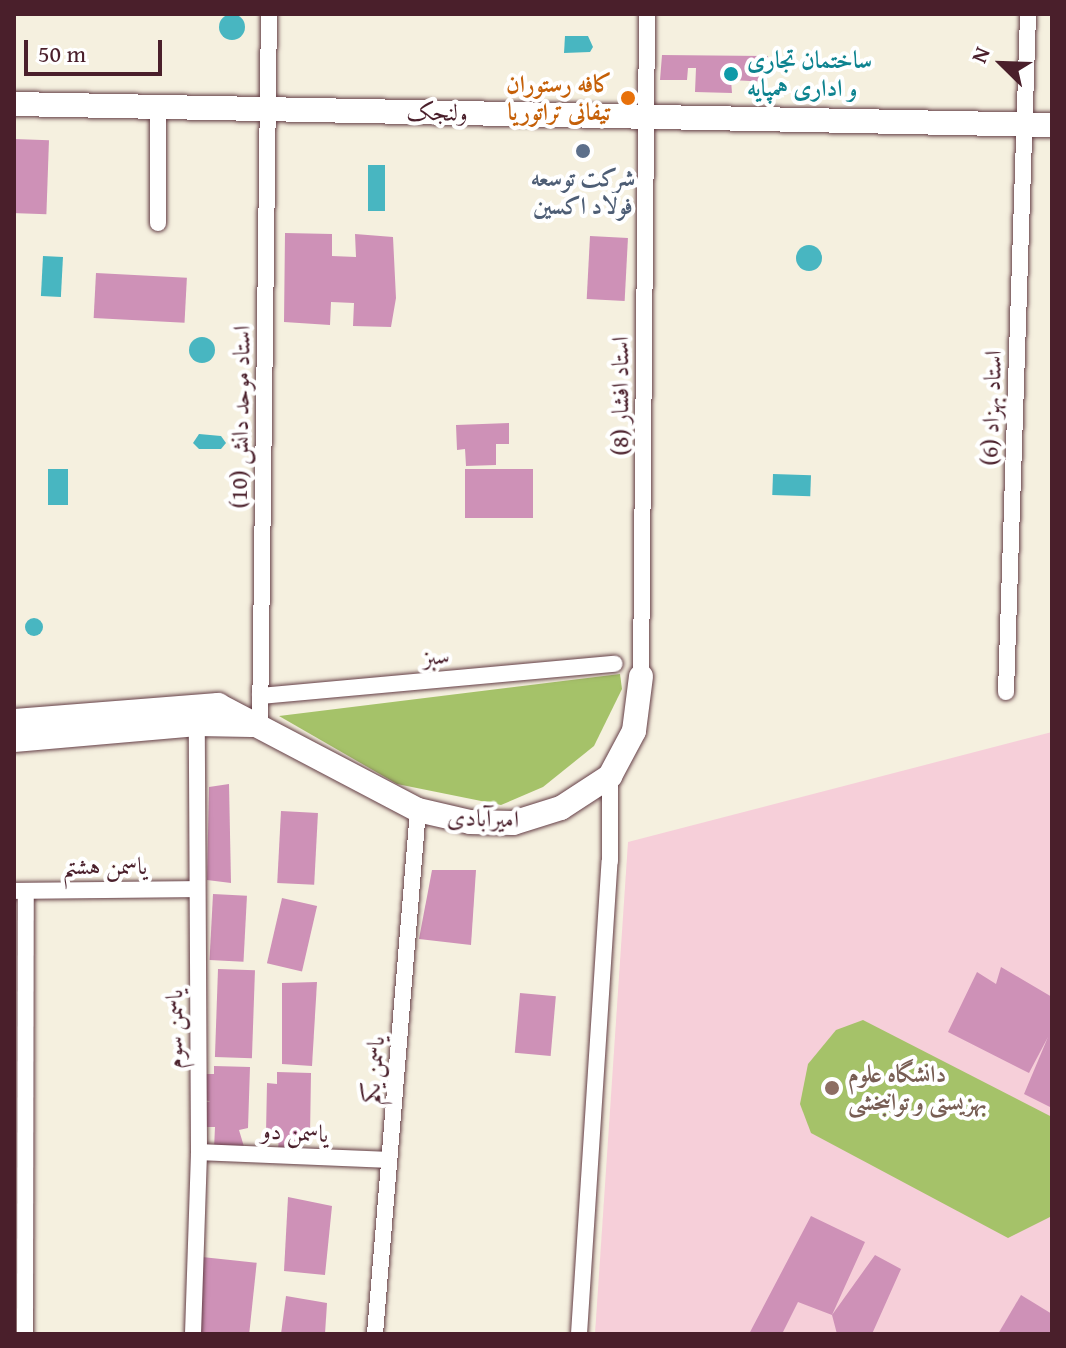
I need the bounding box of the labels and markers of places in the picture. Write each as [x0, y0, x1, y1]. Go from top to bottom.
place label: ساختمان تجاری و اداری همپایه [747, 46, 872, 102]
marker: ساختمان تجاری و اداری همپایه [722, 65, 740, 83]
place label: کافه رستوران تیفانی تراتوریا [506, 70, 612, 126]
marker: کافه رستوران تیفانی تراتوریا [619, 89, 637, 107]
marker: شرکت توسعه فولاد اکسین [574, 142, 592, 160]
place label: شرکت توسعه فولاد اکسین [531, 164, 635, 220]
place label: دانشگاه علوم بهزیستی و توانبخشی [848, 1060, 987, 1116]
marker: دانشگاه علوم بهزیستی و توانبخشی [823, 1079, 841, 1097]

